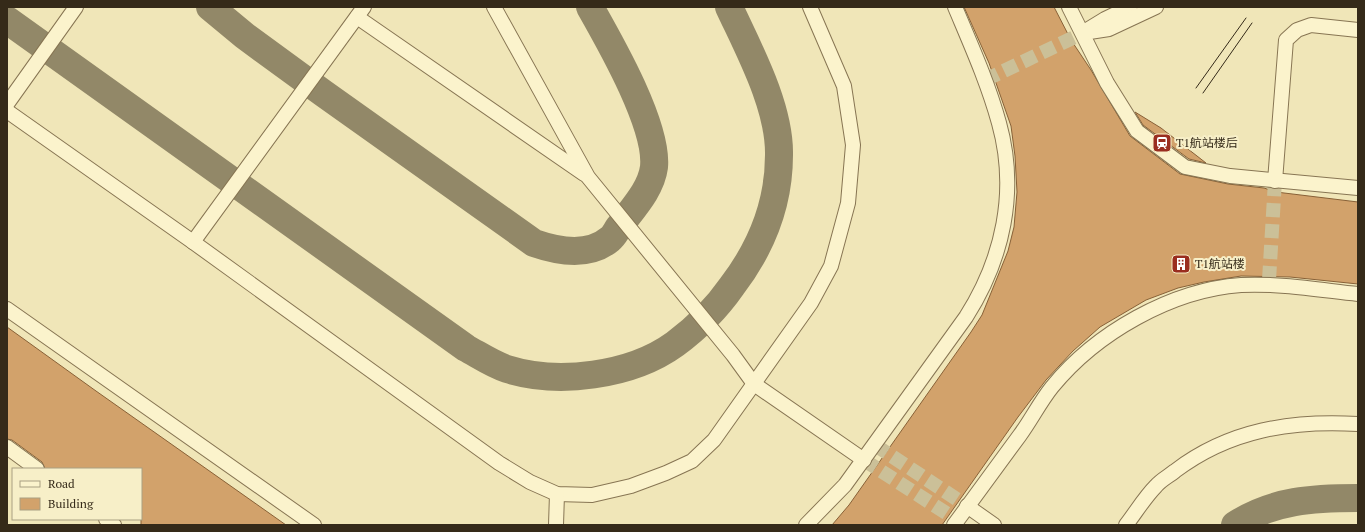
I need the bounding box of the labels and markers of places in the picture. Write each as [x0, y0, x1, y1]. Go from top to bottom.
station icon: T1航站楼后 [1151, 132, 1173, 154]
place label: T1航站楼后 [1176, 135, 1238, 150]
building icon: T1航站楼 [1170, 253, 1192, 275]
place label: T1航站楼 [1195, 256, 1245, 271]

